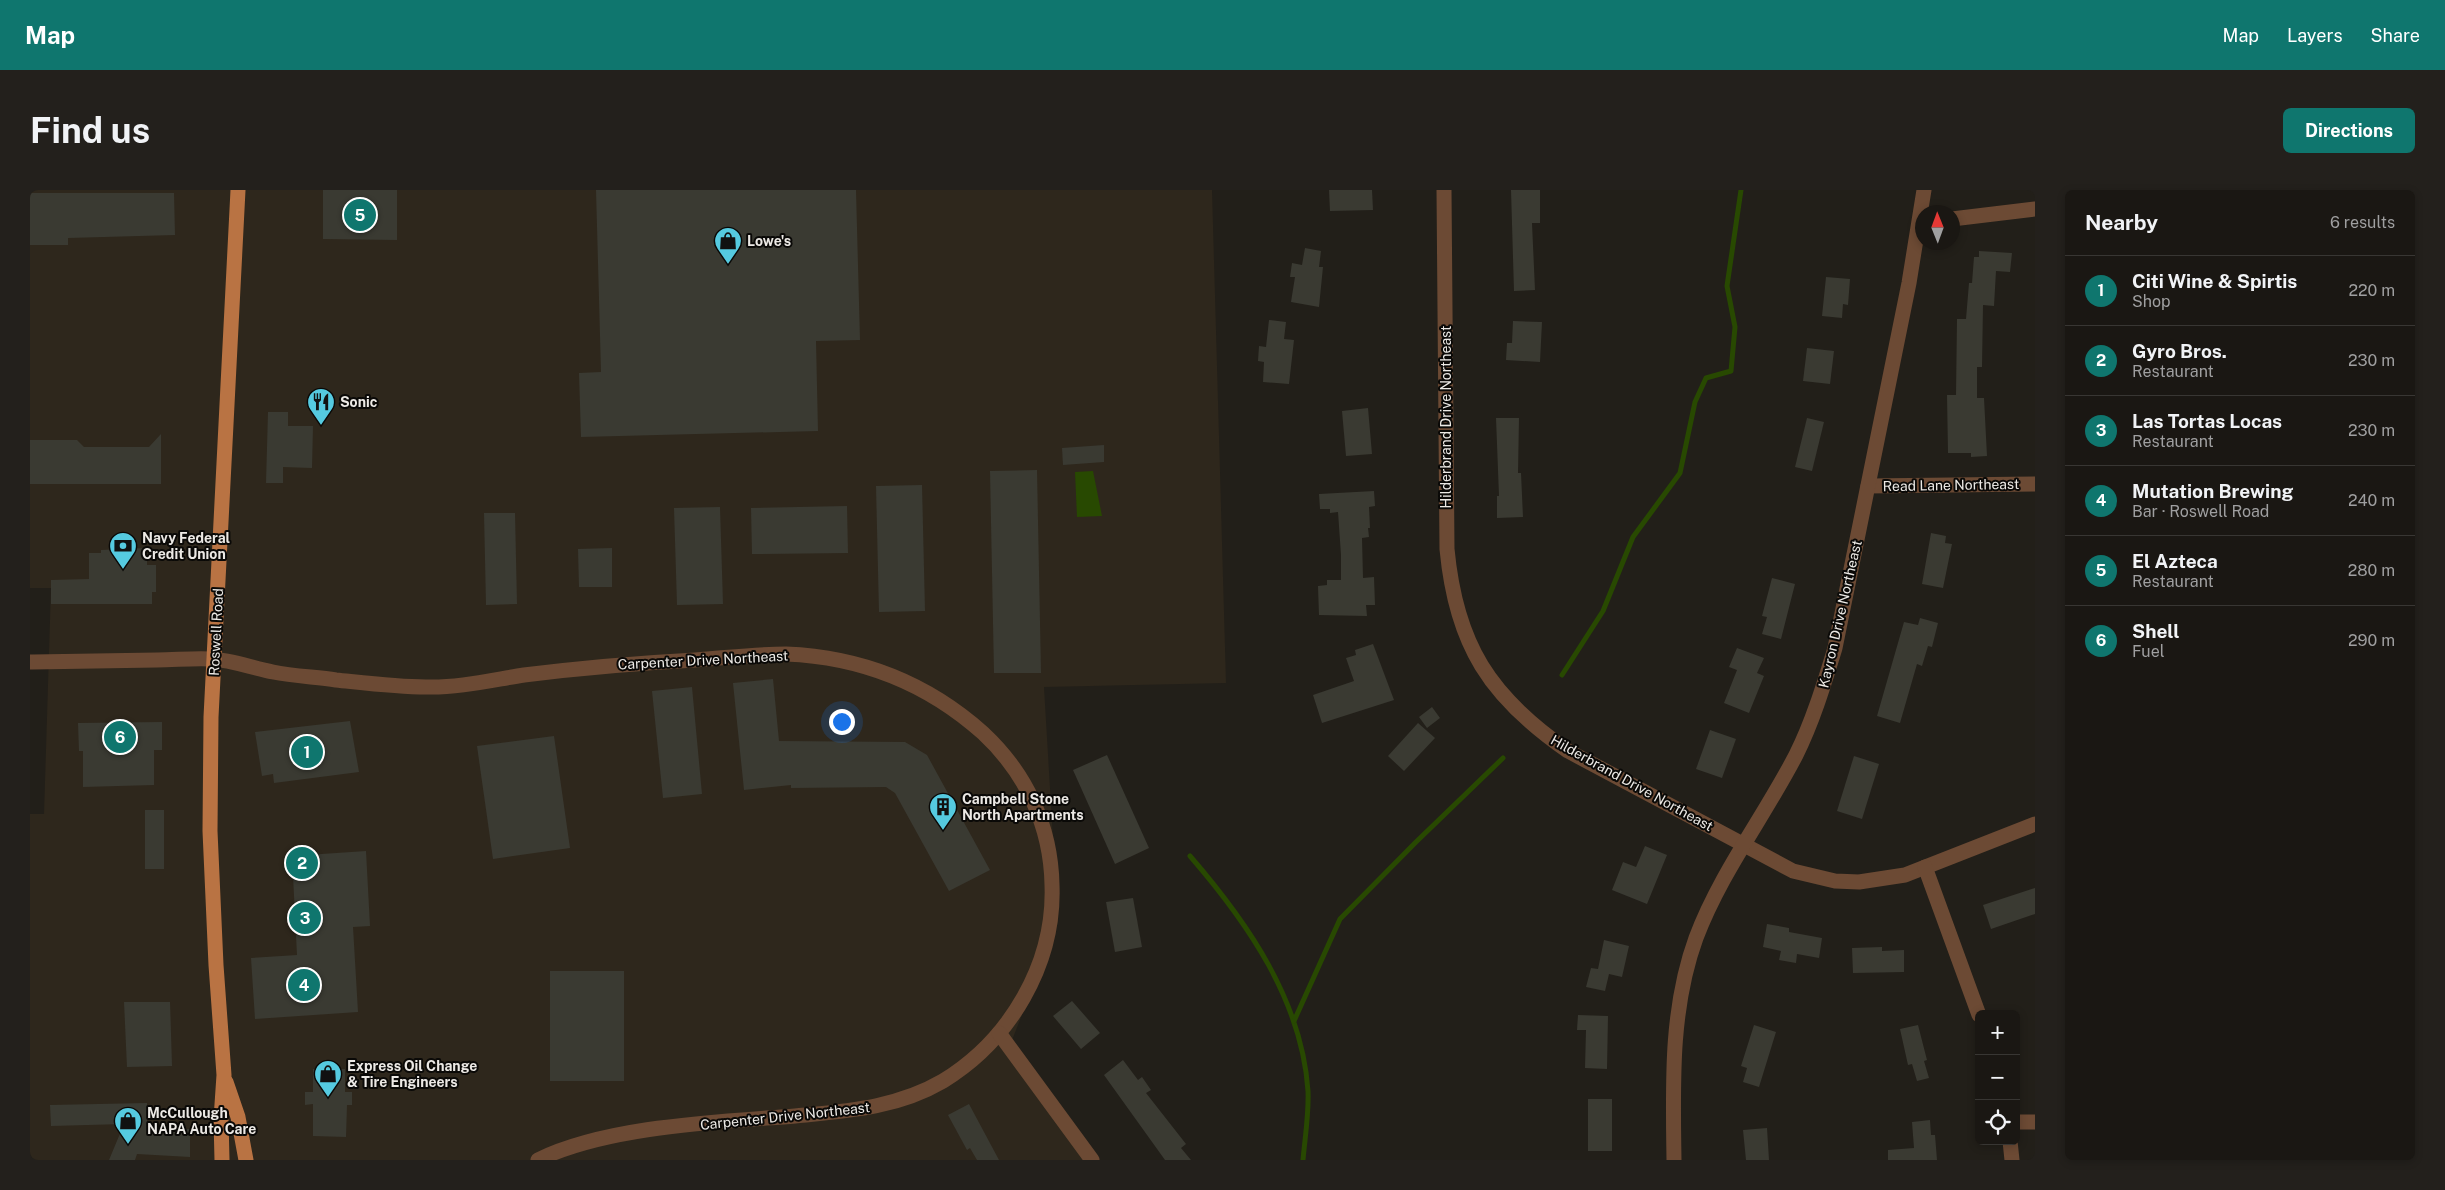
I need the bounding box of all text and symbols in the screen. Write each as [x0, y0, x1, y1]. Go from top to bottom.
text: Map [25, 21, 75, 49]
text: Map [2223, 25, 2259, 46]
text: Layers [2287, 25, 2343, 46]
text: Share [2371, 25, 2420, 46]
button: Directions [2283, 108, 2415, 153]
text: Find us [30, 110, 150, 151]
pin: 5 [344, 196, 376, 234]
north arrow [1915, 205, 1960, 250]
text: Nearby [2085, 210, 2158, 235]
text: 6 results [2330, 213, 2395, 232]
shop icon: Lowe's [713, 226, 743, 265]
place label: Lowe's [747, 233, 791, 249]
text: Citi Wine & Spirtis [2132, 270, 2297, 292]
text: 1 [2098, 281, 2104, 300]
text: 220 m [2348, 281, 2395, 300]
text: Shop [2132, 292, 2171, 311]
street label: Hilderbrand Drive Northeast [1438, 326, 1454, 508]
text: Gyro Bros. [2132, 340, 2227, 362]
text: 2 [2096, 351, 2106, 370]
text: 230 m [2348, 351, 2395, 370]
text: Restaurant [2132, 362, 2214, 381]
restaurant icon: Sonic [306, 387, 336, 426]
place label: Sonic [340, 394, 378, 410]
text: Las Tortas Locas [2132, 410, 2282, 432]
text: 3 [2096, 421, 2106, 440]
text: 230 m [2348, 421, 2395, 440]
text: Restaurant [2132, 432, 2214, 451]
street label: Read Lane Northeast [1883, 476, 2019, 494]
text: Mutation Brewing [2132, 480, 2293, 502]
text: 4 [2096, 491, 2106, 510]
text: 240 m [2348, 491, 2395, 510]
text: Bar · Roswell Road [2132, 502, 2269, 521]
place label: Navy Federal Credit Union [142, 530, 231, 562]
bank icon: Navy Federal Credit Union [108, 531, 138, 570]
street label: Kayron Drive Northeast [1815, 539, 1865, 689]
text: El Azteca [2132, 550, 2218, 572]
text: 5 [2096, 561, 2106, 580]
text: 280 m [2348, 561, 2395, 580]
text: Restaurant [2132, 572, 2214, 591]
street label: Roswell Road [206, 588, 226, 676]
text: Shell [2132, 620, 2180, 642]
text: 6 [2096, 631, 2106, 650]
text: 290 m [2348, 631, 2395, 650]
text: Fuel [2132, 642, 2165, 661]
street label: Carpenter Drive Northeast [617, 648, 789, 672]
your location [829, 709, 855, 735]
pin: 6 [104, 718, 136, 756]
street label: Hilderbrand Drive Northeast [1548, 732, 1716, 834]
pin: 1 [291, 733, 323, 771]
place label: Campbell Stone North Apartments [962, 791, 1084, 823]
building icon: Campbell Stone North Apartments [928, 792, 958, 831]
pin: 2 [286, 844, 318, 882]
pin: 3 [289, 899, 321, 937]
pin: 4 [288, 966, 320, 1004]
map controls [1975, 1010, 2020, 1145]
button: + [1975, 1010, 2020, 1055]
button: − [1975, 1055, 2020, 1100]
place label: Express Oil Change & Tire Engineers [347, 1058, 477, 1090]
shop icon: Express Oil Change & Tire Engineers [313, 1059, 343, 1098]
street label: Carpenter Drive Northeast [699, 1099, 871, 1133]
button: locate [1975, 1100, 2020, 1145]
place label: McCullough NAPA Auto Care [147, 1105, 256, 1137]
shop icon: McCullough NAPA Auto Care [113, 1106, 143, 1145]

